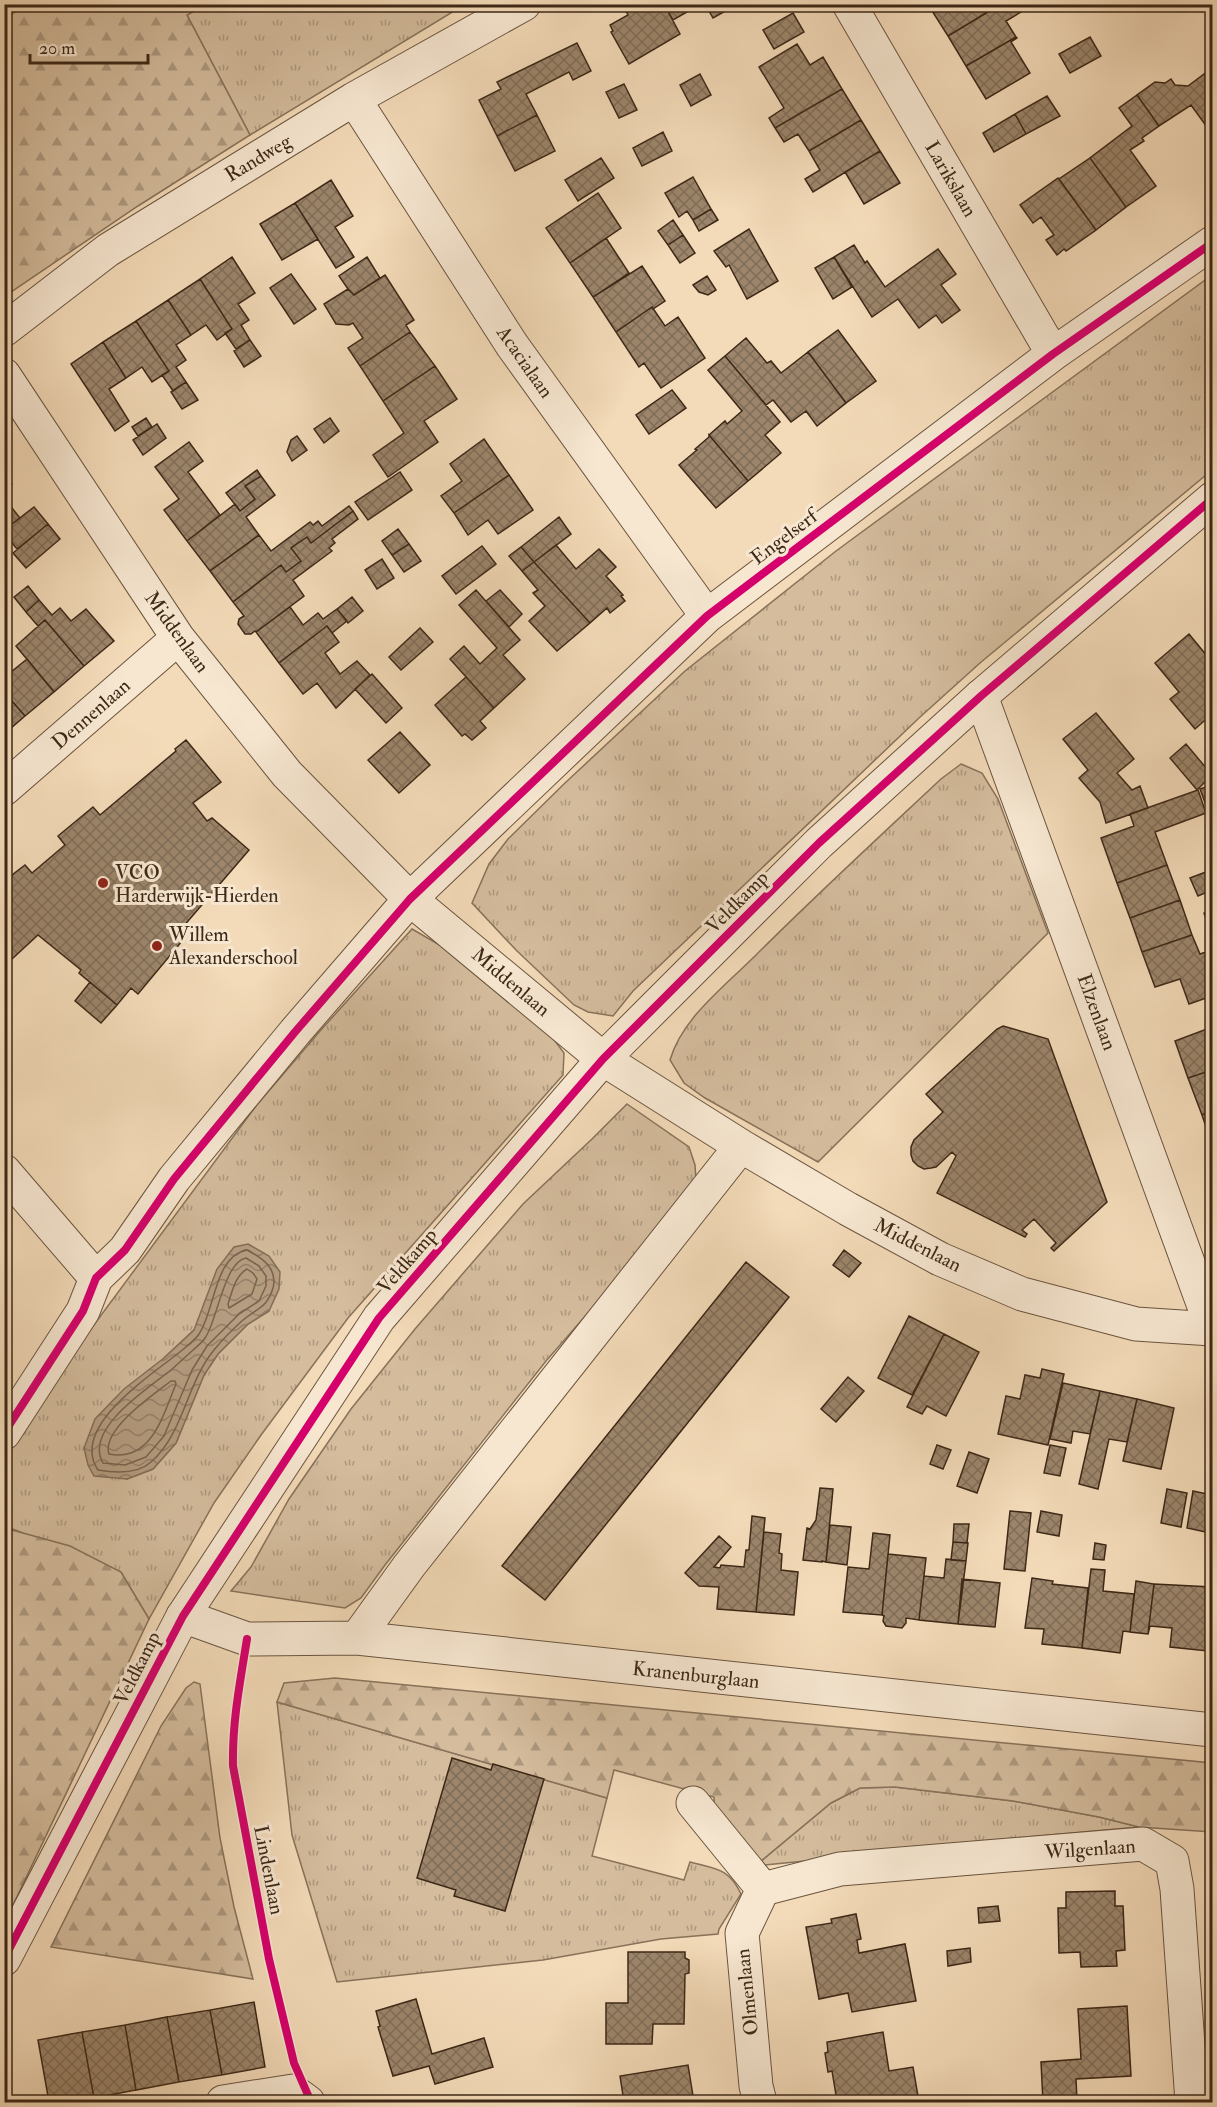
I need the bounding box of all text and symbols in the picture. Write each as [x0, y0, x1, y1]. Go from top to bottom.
scale bar [30, 27, 148, 65]
text: 20 m [39, 37, 75, 60]
street label: Randweg [220, 128, 297, 188]
street label: Larikslaan [919, 137, 983, 221]
street label: Acacialaan [491, 320, 559, 403]
street label: Engelserf [746, 502, 825, 570]
street label: Middenlaan [139, 586, 215, 678]
street label: Dennenlaan [47, 673, 135, 755]
place label: VCO Harderwijk-Hierden [115, 860, 279, 908]
street label: Veldkamp [700, 865, 774, 939]
marker: VCO Harderwijk-Hierden [96, 876, 110, 890]
place label: Willem Alexanderschool [168, 922, 298, 970]
marker: Willem Alexanderschool [150, 939, 164, 953]
street label: Middenlaan [467, 942, 555, 1022]
street label: Elzenlaan [1072, 970, 1122, 1054]
street label: Middenlaan [870, 1212, 966, 1278]
street label: Veldkamp [372, 1223, 443, 1300]
street label: Veldkamp [108, 1627, 167, 1709]
street label: Kranenburglaan [631, 1656, 761, 1694]
street label: Lindenlaan [248, 1823, 290, 1917]
street label: Wilgenlaan [1043, 1833, 1136, 1865]
street label: Olmenlaan [730, 1947, 764, 2037]

